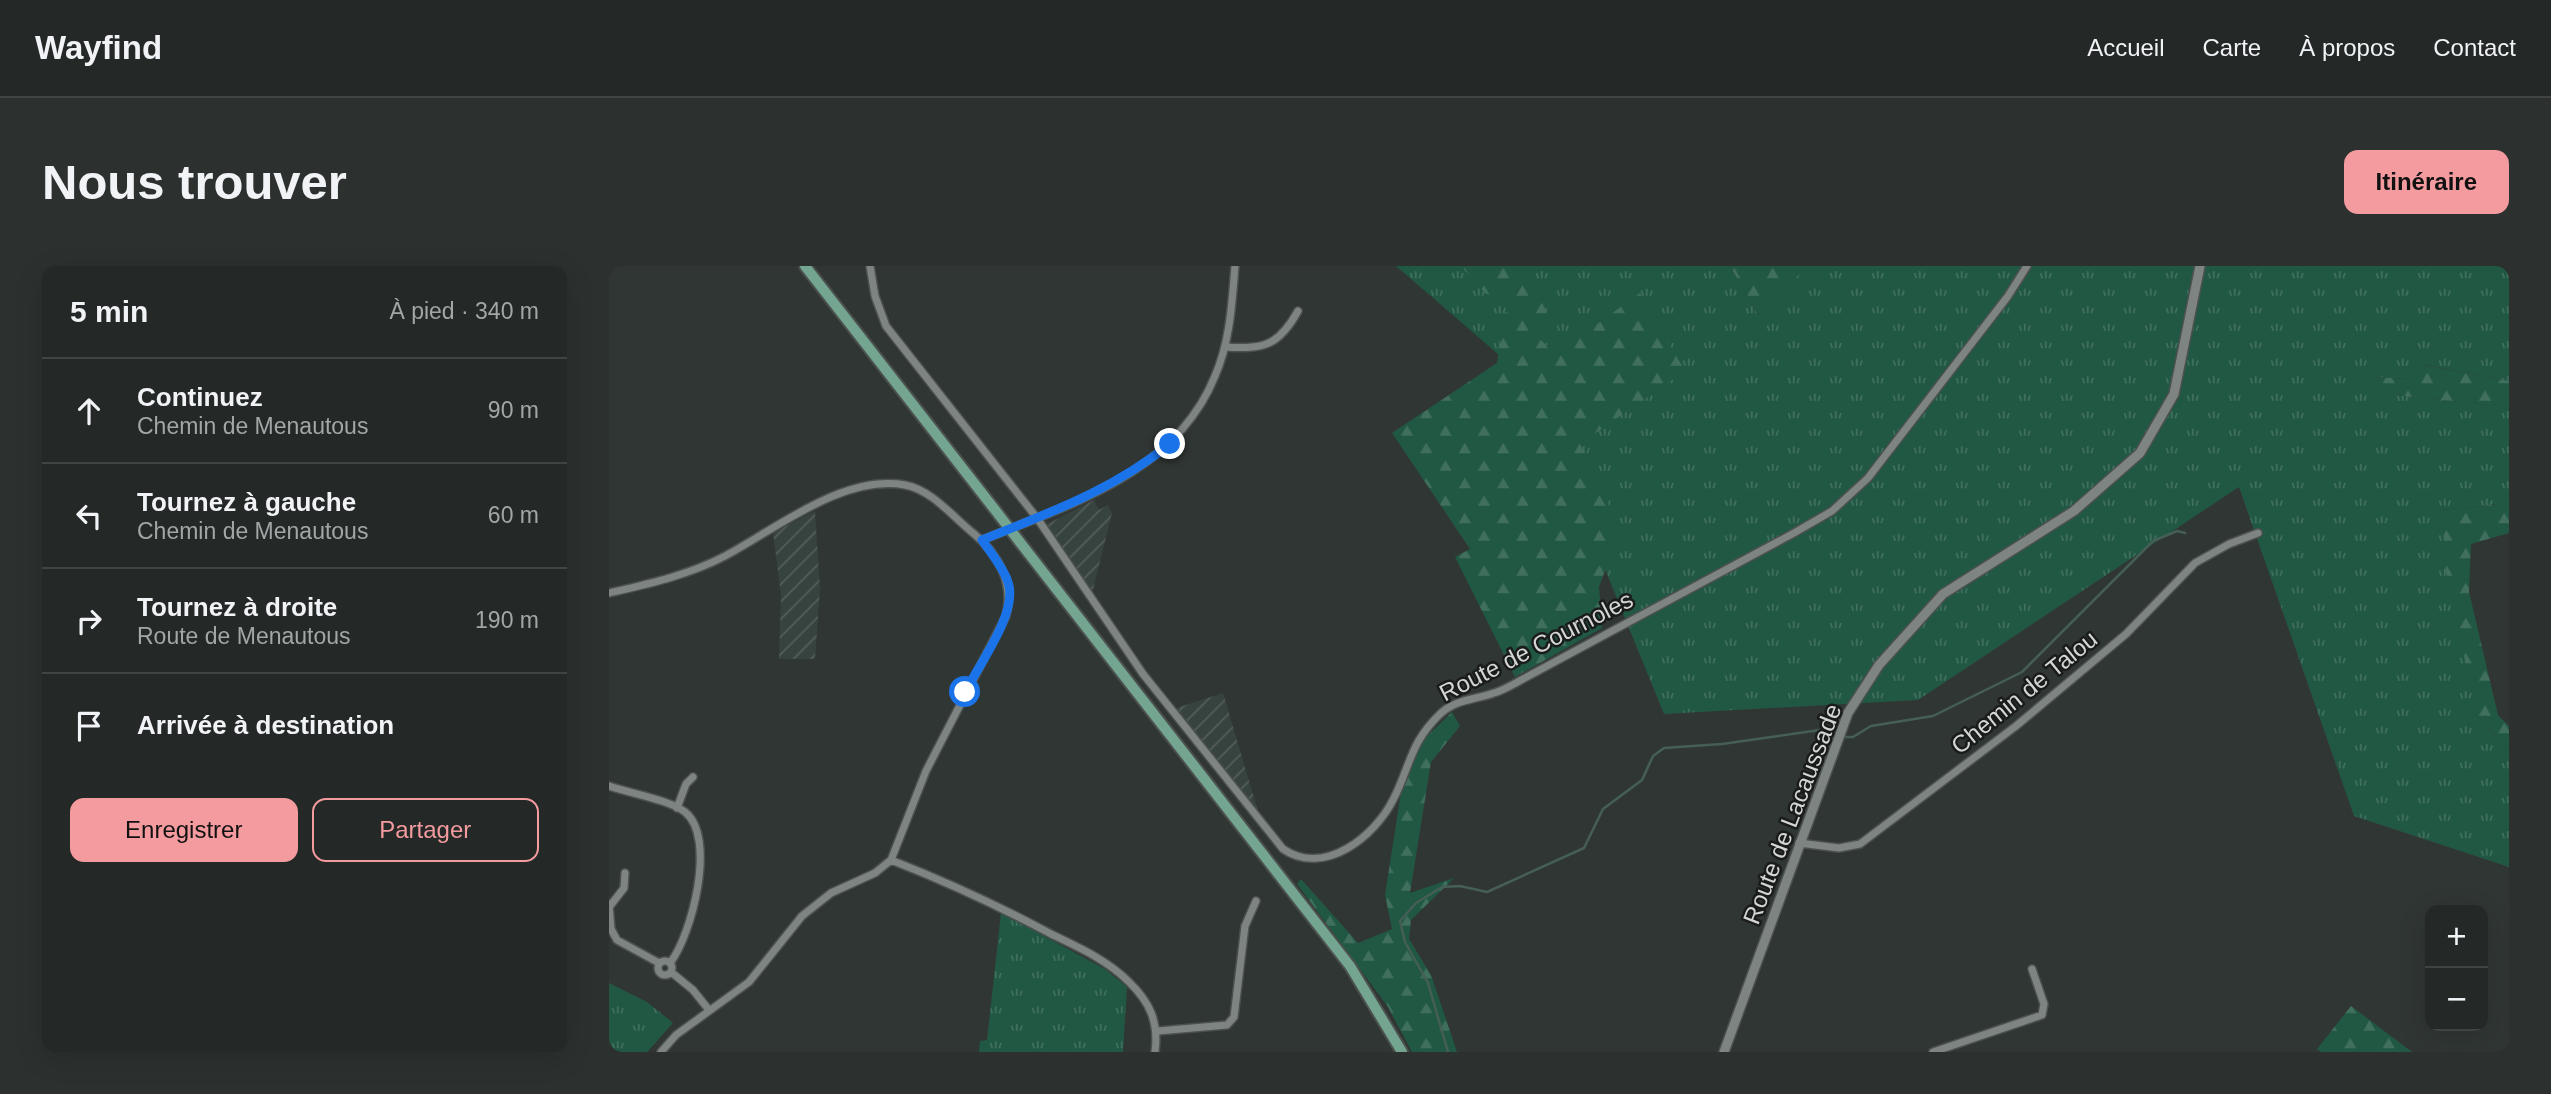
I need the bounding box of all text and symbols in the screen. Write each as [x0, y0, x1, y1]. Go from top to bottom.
text: Wayfind [35, 29, 162, 66]
text: Accueil [2087, 34, 2165, 61]
text: Carte [2203, 34, 2261, 61]
text: À propos [2299, 34, 2395, 61]
text: Contact [2433, 34, 2516, 61]
button: Itinéraire [2344, 150, 2509, 214]
text: Nous trouver [42, 155, 347, 209]
text: 5 min [70, 295, 148, 328]
text: À pied · 340 m [389, 298, 539, 324]
text: Continuez [137, 382, 263, 412]
icon: ahead [70, 392, 108, 430]
text: 90 m [488, 397, 539, 423]
text: Chemin de Menautous [137, 413, 368, 439]
route end [1154, 428, 1185, 459]
text: Tournez à gauche [137, 487, 356, 517]
icon: left [70, 497, 108, 535]
text: 60 m [488, 502, 539, 528]
text: Chemin de Menautous [137, 518, 368, 544]
street label: Route de Cournoles [1435, 586, 1637, 706]
text: Tournez à droite [137, 592, 337, 622]
icon: right [70, 602, 108, 640]
text: 190 m [475, 607, 539, 633]
text: Route de Menautous [137, 623, 351, 649]
street label: Chemin de Talou [1946, 625, 2102, 759]
route start [949, 676, 980, 707]
street label: Route de Lacaussade [1738, 700, 1846, 928]
icon: arrive [70, 707, 108, 745]
text: Arrivée à destination [137, 710, 394, 740]
button: Enregistrer [70, 798, 298, 862]
button: Partager [312, 798, 539, 862]
map controls [2425, 905, 2488, 1031]
button: + [2425, 905, 2488, 968]
button: − [2425, 968, 2488, 1031]

